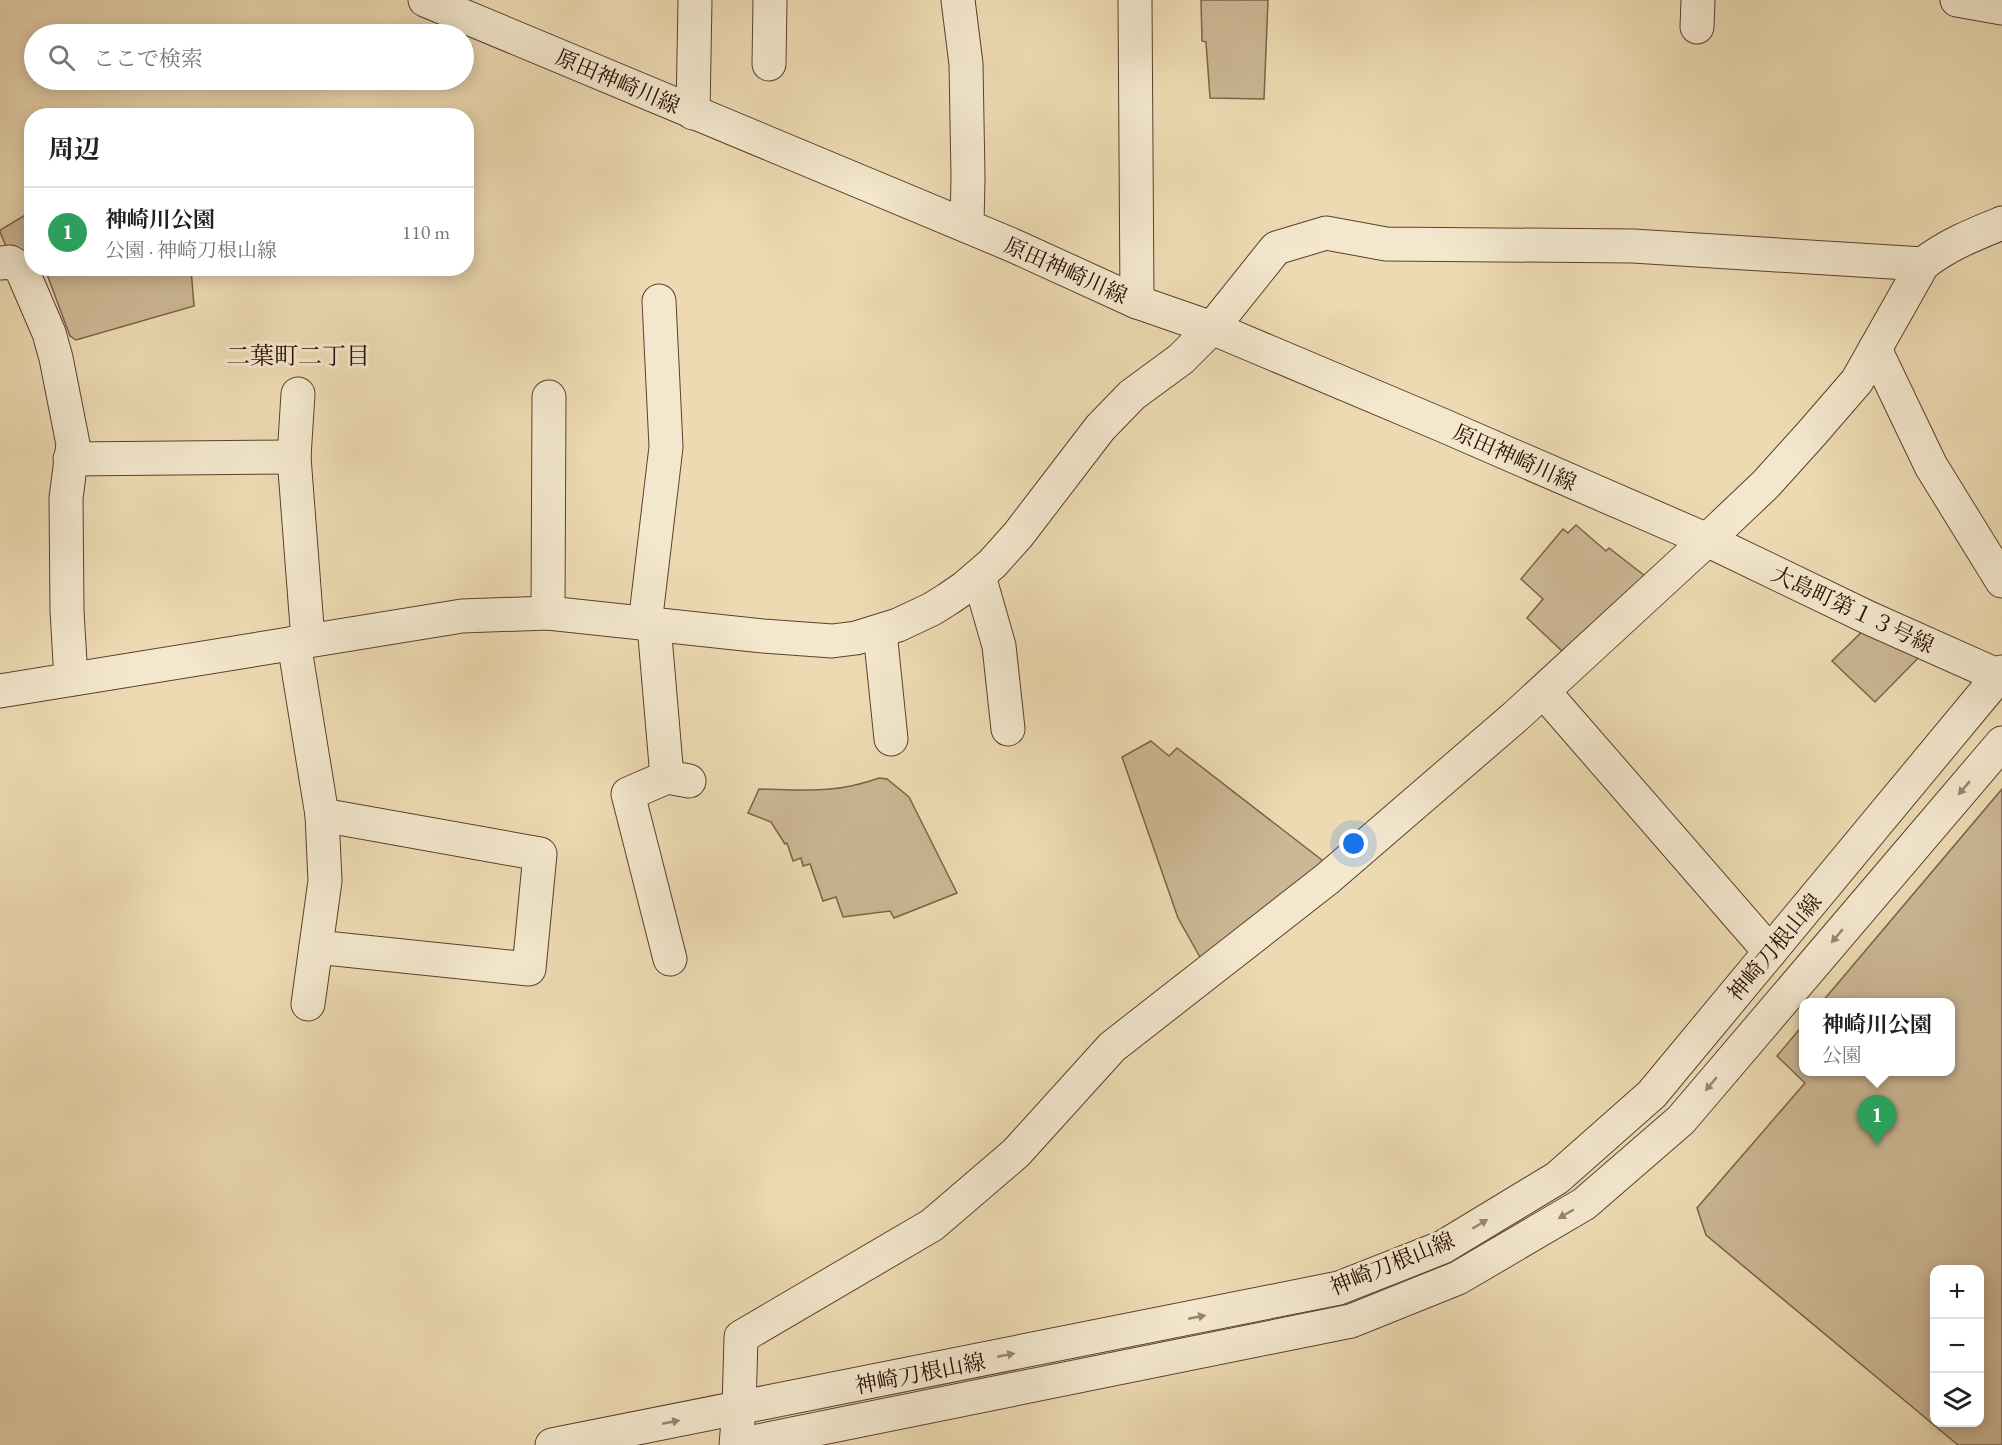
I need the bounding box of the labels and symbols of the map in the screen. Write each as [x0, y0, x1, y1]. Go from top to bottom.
street label: 原田神崎川線 [551, 42, 684, 121]
street label: 原田神崎川線 [1000, 230, 1132, 311]
district label: 二葉町二丁目 [226, 340, 370, 371]
street label: 原田神崎川線 [1449, 417, 1581, 498]
street label: 大島町第１３号線 [1767, 559, 1939, 660]
one-way arrow [1958, 780, 1971, 795]
your location [1339, 829, 1368, 858]
street label: 神崎刀根山線 [1721, 887, 1828, 1007]
one-way arrow [1831, 928, 1844, 944]
one-way arrow [1705, 1076, 1718, 1091]
pin: 1 [1858, 1096, 1896, 1145]
one-way arrow [1557, 1209, 1574, 1219]
one-way arrow [1472, 1219, 1488, 1230]
street label: 神崎刀根山線 [1326, 1225, 1459, 1302]
one-way arrow [1188, 1312, 1207, 1321]
street label: 神崎刀根山線 [853, 1347, 988, 1400]
one-way arrow [997, 1350, 1016, 1359]
one-way arrow [662, 1417, 681, 1426]

